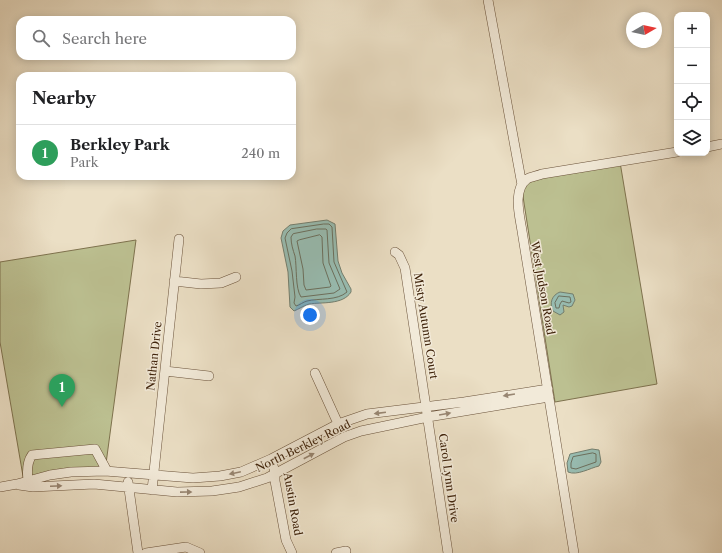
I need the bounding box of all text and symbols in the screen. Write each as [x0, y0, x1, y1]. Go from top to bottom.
north arrow [626, 12, 662, 48]
map controls [674, 12, 710, 156]
button: + [674, 12, 710, 48]
search box [16, 16, 296, 60]
icon: search [30, 27, 52, 49]
text: Search here [62, 29, 147, 48]
button: − [674, 48, 710, 84]
button: locate [674, 84, 710, 120]
text: Nearby [32, 88, 96, 108]
button: layers [674, 120, 710, 156]
text: Berkley Park [70, 135, 170, 154]
text: 1 [42, 145, 48, 161]
text: 240 m [241, 145, 280, 161]
text: Park [70, 154, 98, 170]
street label: West Judson Road [528, 239, 558, 336]
street label: Misty Autumn Court [411, 272, 441, 380]
your location [300, 305, 320, 325]
street label: Nathan Drive [143, 321, 165, 391]
pin: 1 [49, 374, 75, 407]
one-way arrow [503, 392, 515, 398]
one-way arrow [374, 409, 387, 416]
one-way arrow [439, 411, 451, 417]
street label: North Berkley Road [253, 417, 353, 475]
street label: Carol Lynn Drive [436, 433, 462, 523]
one-way arrow [303, 453, 314, 459]
one-way arrow [229, 470, 242, 476]
street label: Austin Road [280, 470, 305, 537]
one-way arrow [50, 483, 63, 489]
one-way arrow [180, 489, 193, 495]

